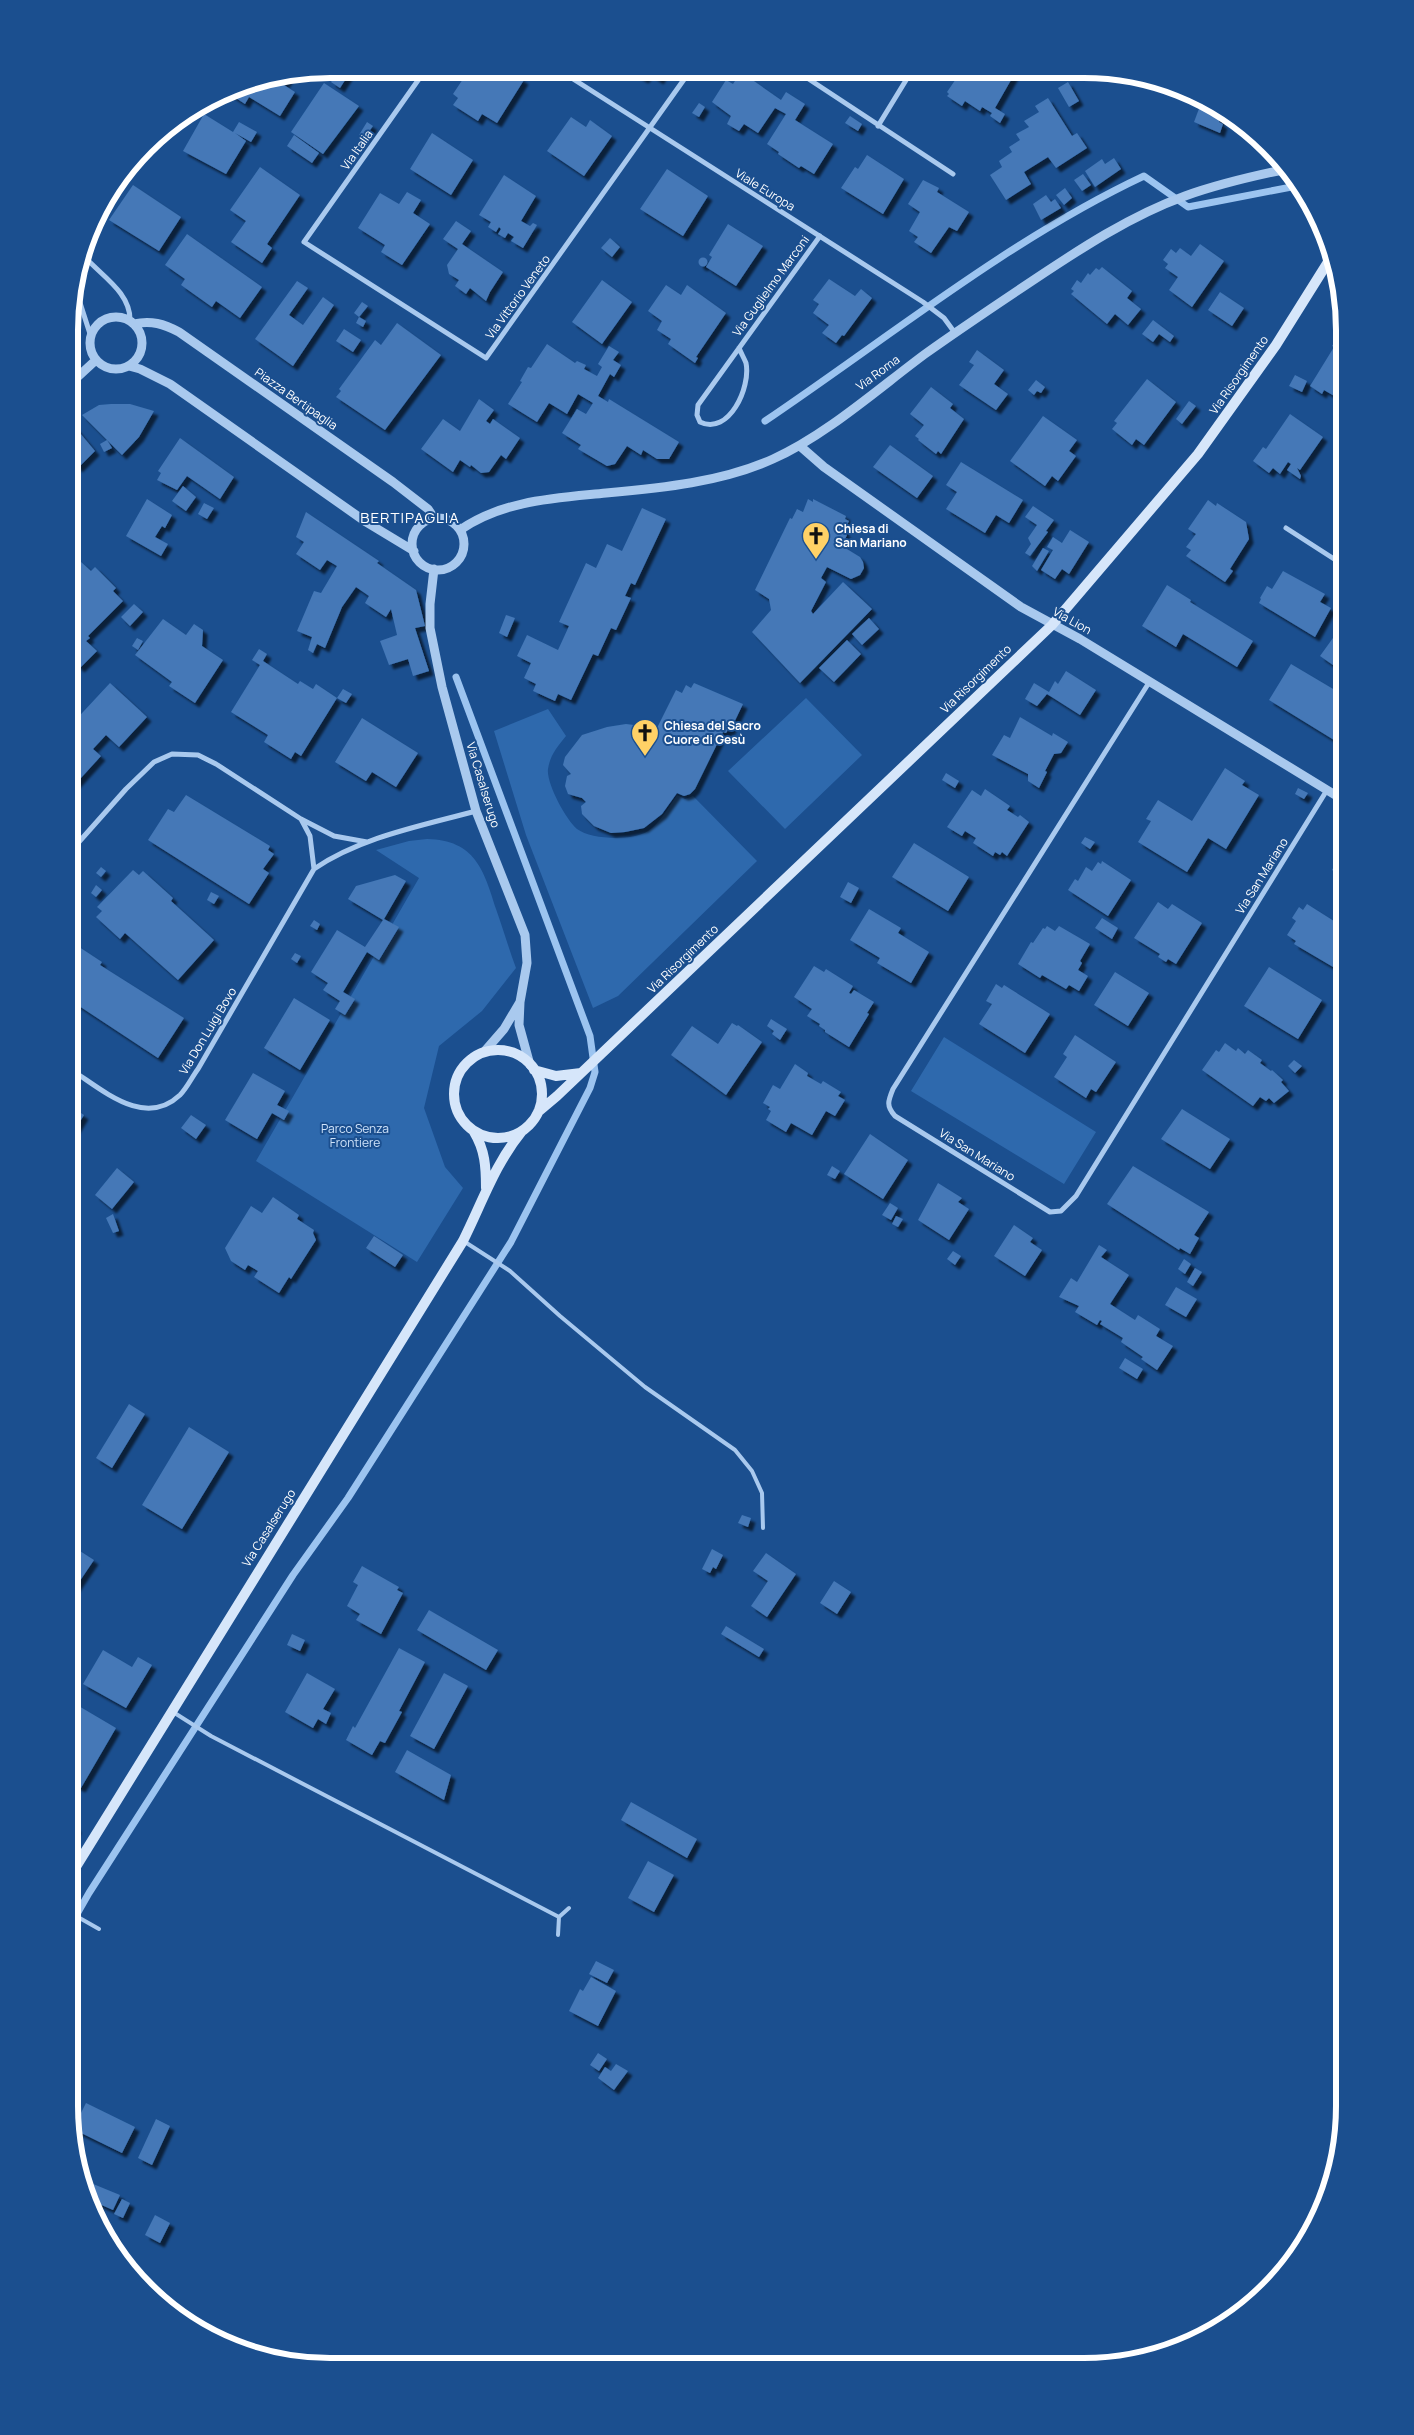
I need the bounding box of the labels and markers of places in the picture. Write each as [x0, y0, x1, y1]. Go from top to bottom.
place label: Chiesa di San Mariano [835, 520, 907, 551]
church icon: Chiesa di San Mariano [801, 521, 831, 560]
place label: Chiesa del Sacro Cuore di Gesù [664, 717, 761, 748]
church icon: Chiesa del Sacro Cuore di Gesù [630, 718, 660, 757]

